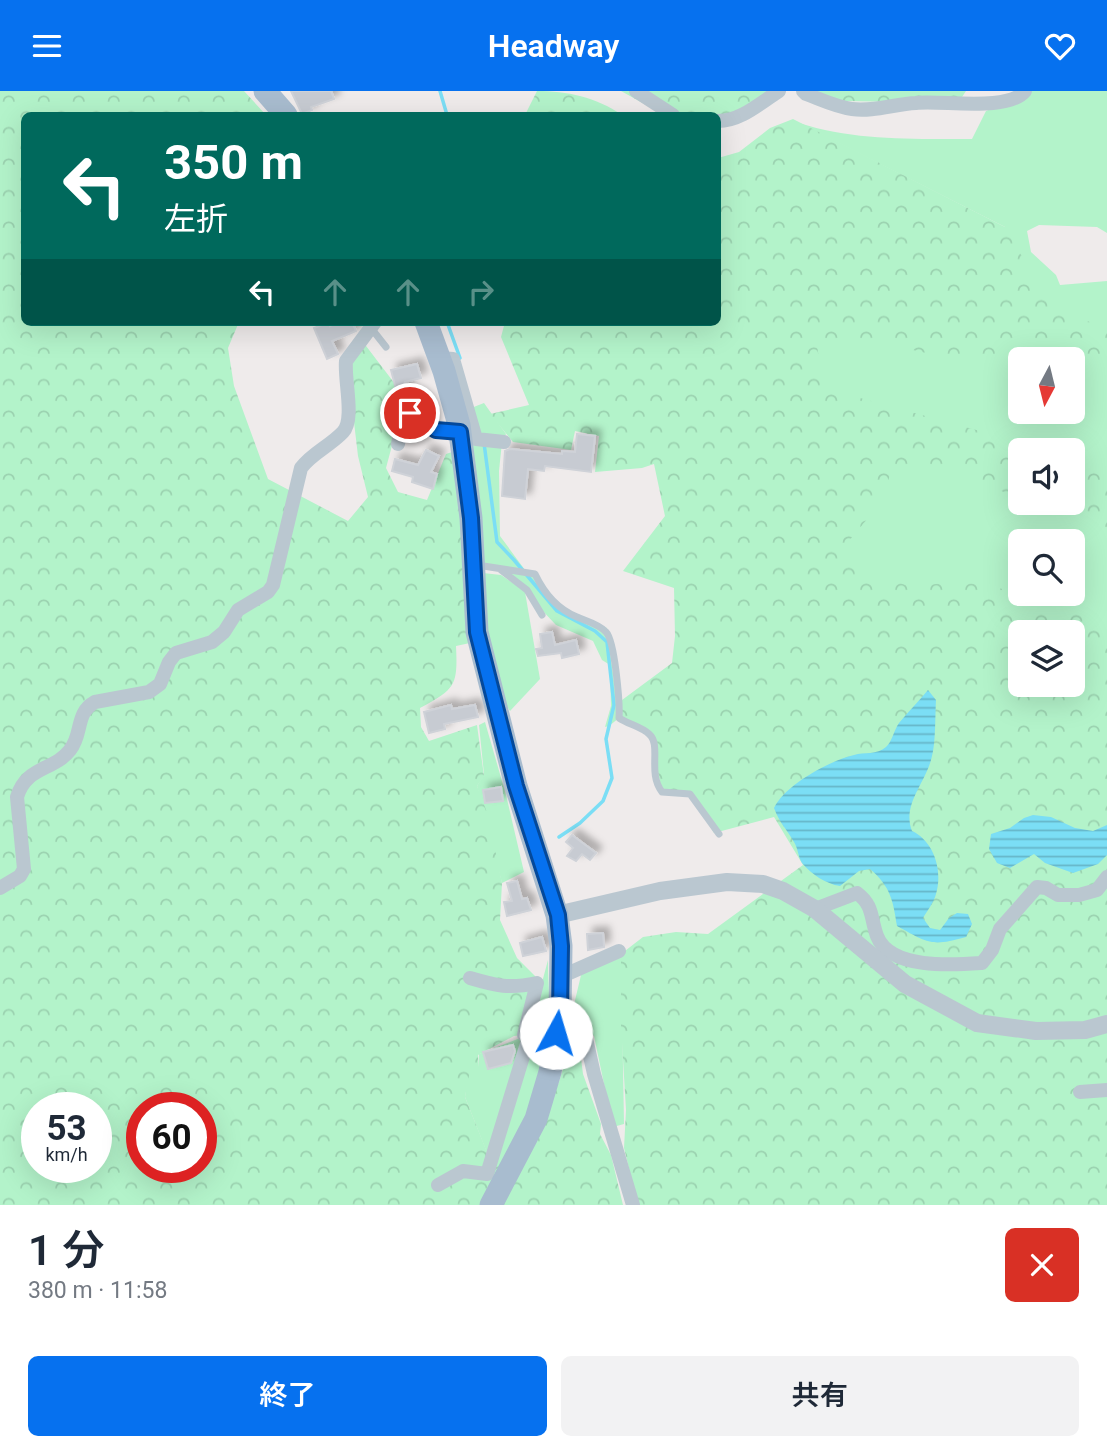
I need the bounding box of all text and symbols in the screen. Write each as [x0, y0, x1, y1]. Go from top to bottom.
icon: menu [28, 27, 66, 65]
text: Headway [488, 27, 619, 65]
icon: heart [1041, 27, 1079, 65]
text: 350 m [164, 134, 303, 191]
icon: left [49, 140, 140, 231]
text: 左折 [164, 200, 228, 238]
icon: left [243, 273, 281, 311]
icon: ahead [316, 273, 354, 311]
icon: ahead [389, 273, 427, 311]
icon: right [462, 273, 500, 311]
north arrow [1008, 347, 1085, 423]
map controls [1008, 347, 1085, 697]
pin [380, 383, 440, 443]
icon: arrive [391, 394, 429, 432]
button: sound [1008, 438, 1085, 515]
button: search [1008, 529, 1085, 606]
button: layers [1008, 620, 1085, 697]
position arrow [519, 996, 593, 1070]
speed limit sign: 60 [126, 1092, 217, 1183]
text: 53 [46, 1108, 87, 1149]
text: km/h [45, 1144, 88, 1165]
text: 1 分 [28, 1226, 104, 1275]
button: close [1005, 1228, 1079, 1302]
text: 380 m · 11:58 [28, 1277, 167, 1304]
button: 終了 [28, 1356, 547, 1436]
button: 共有 [561, 1356, 1079, 1436]

